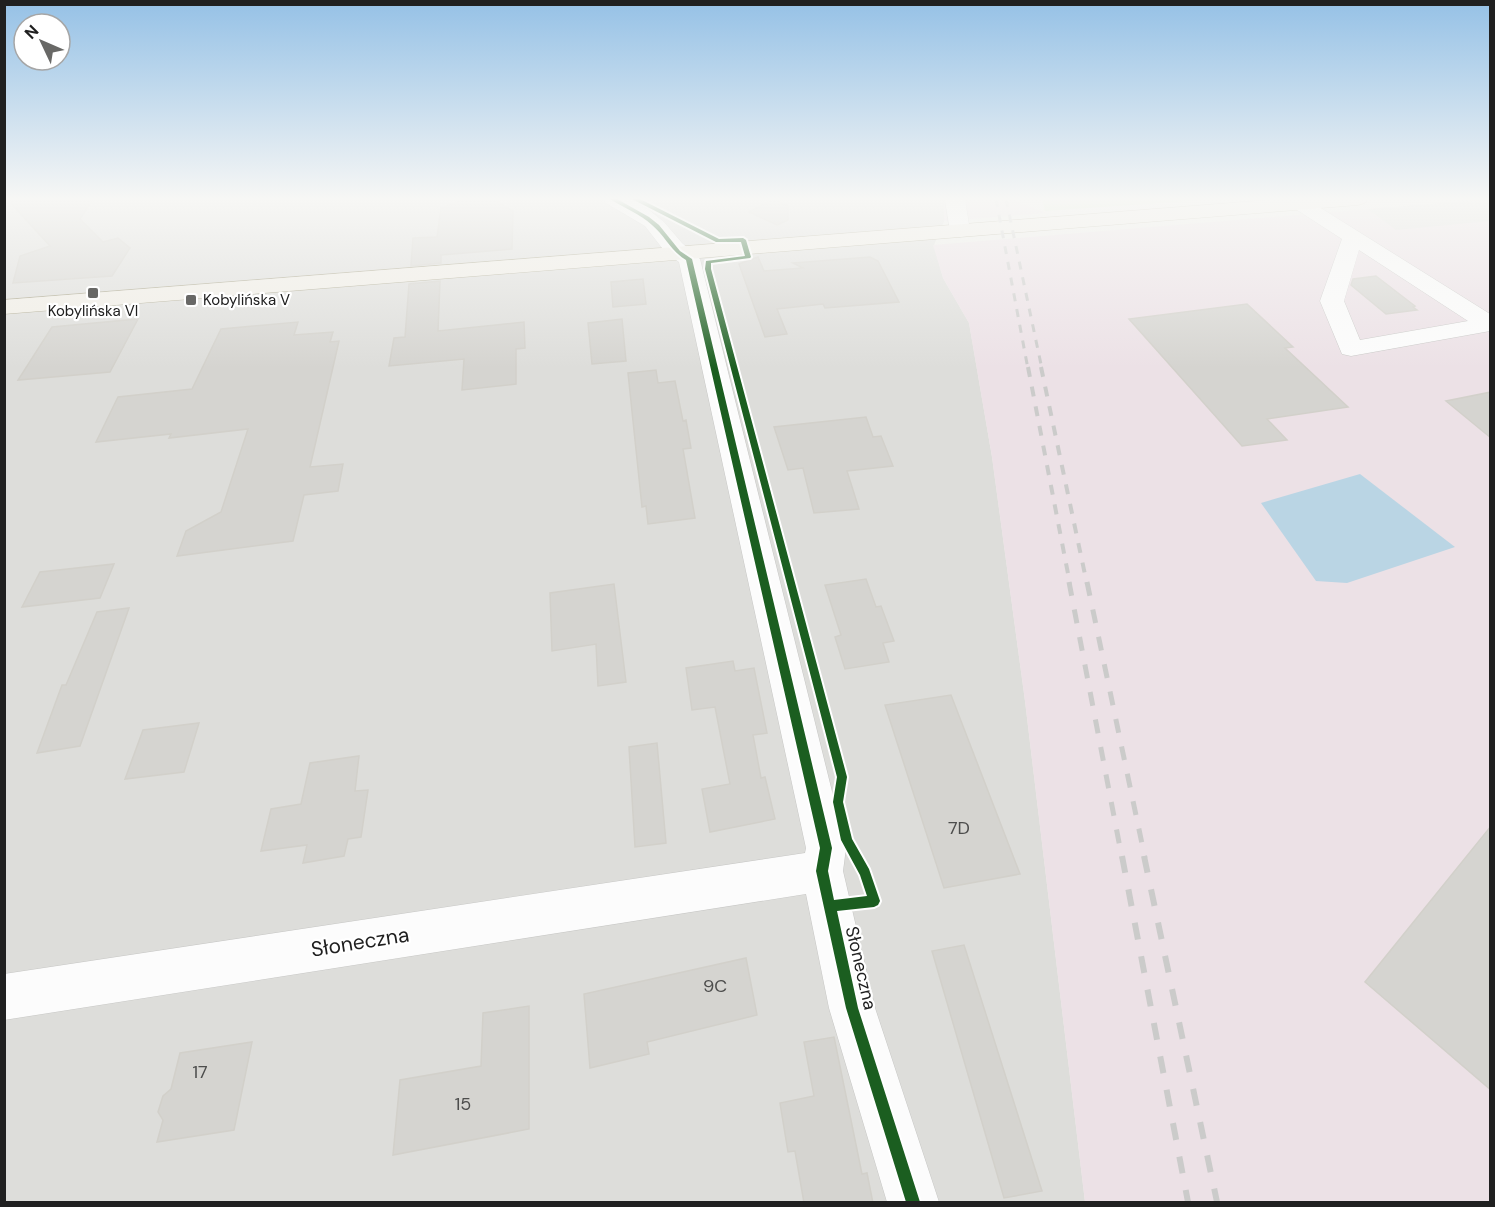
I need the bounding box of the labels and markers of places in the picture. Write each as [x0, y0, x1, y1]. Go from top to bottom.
marker: Kobylińska VI [86, 286, 100, 300]
place label: Kobylińska V [203, 290, 290, 310]
marker: Kobylińska V [184, 293, 198, 307]
place label: Kobylińska VI [48, 301, 138, 321]

